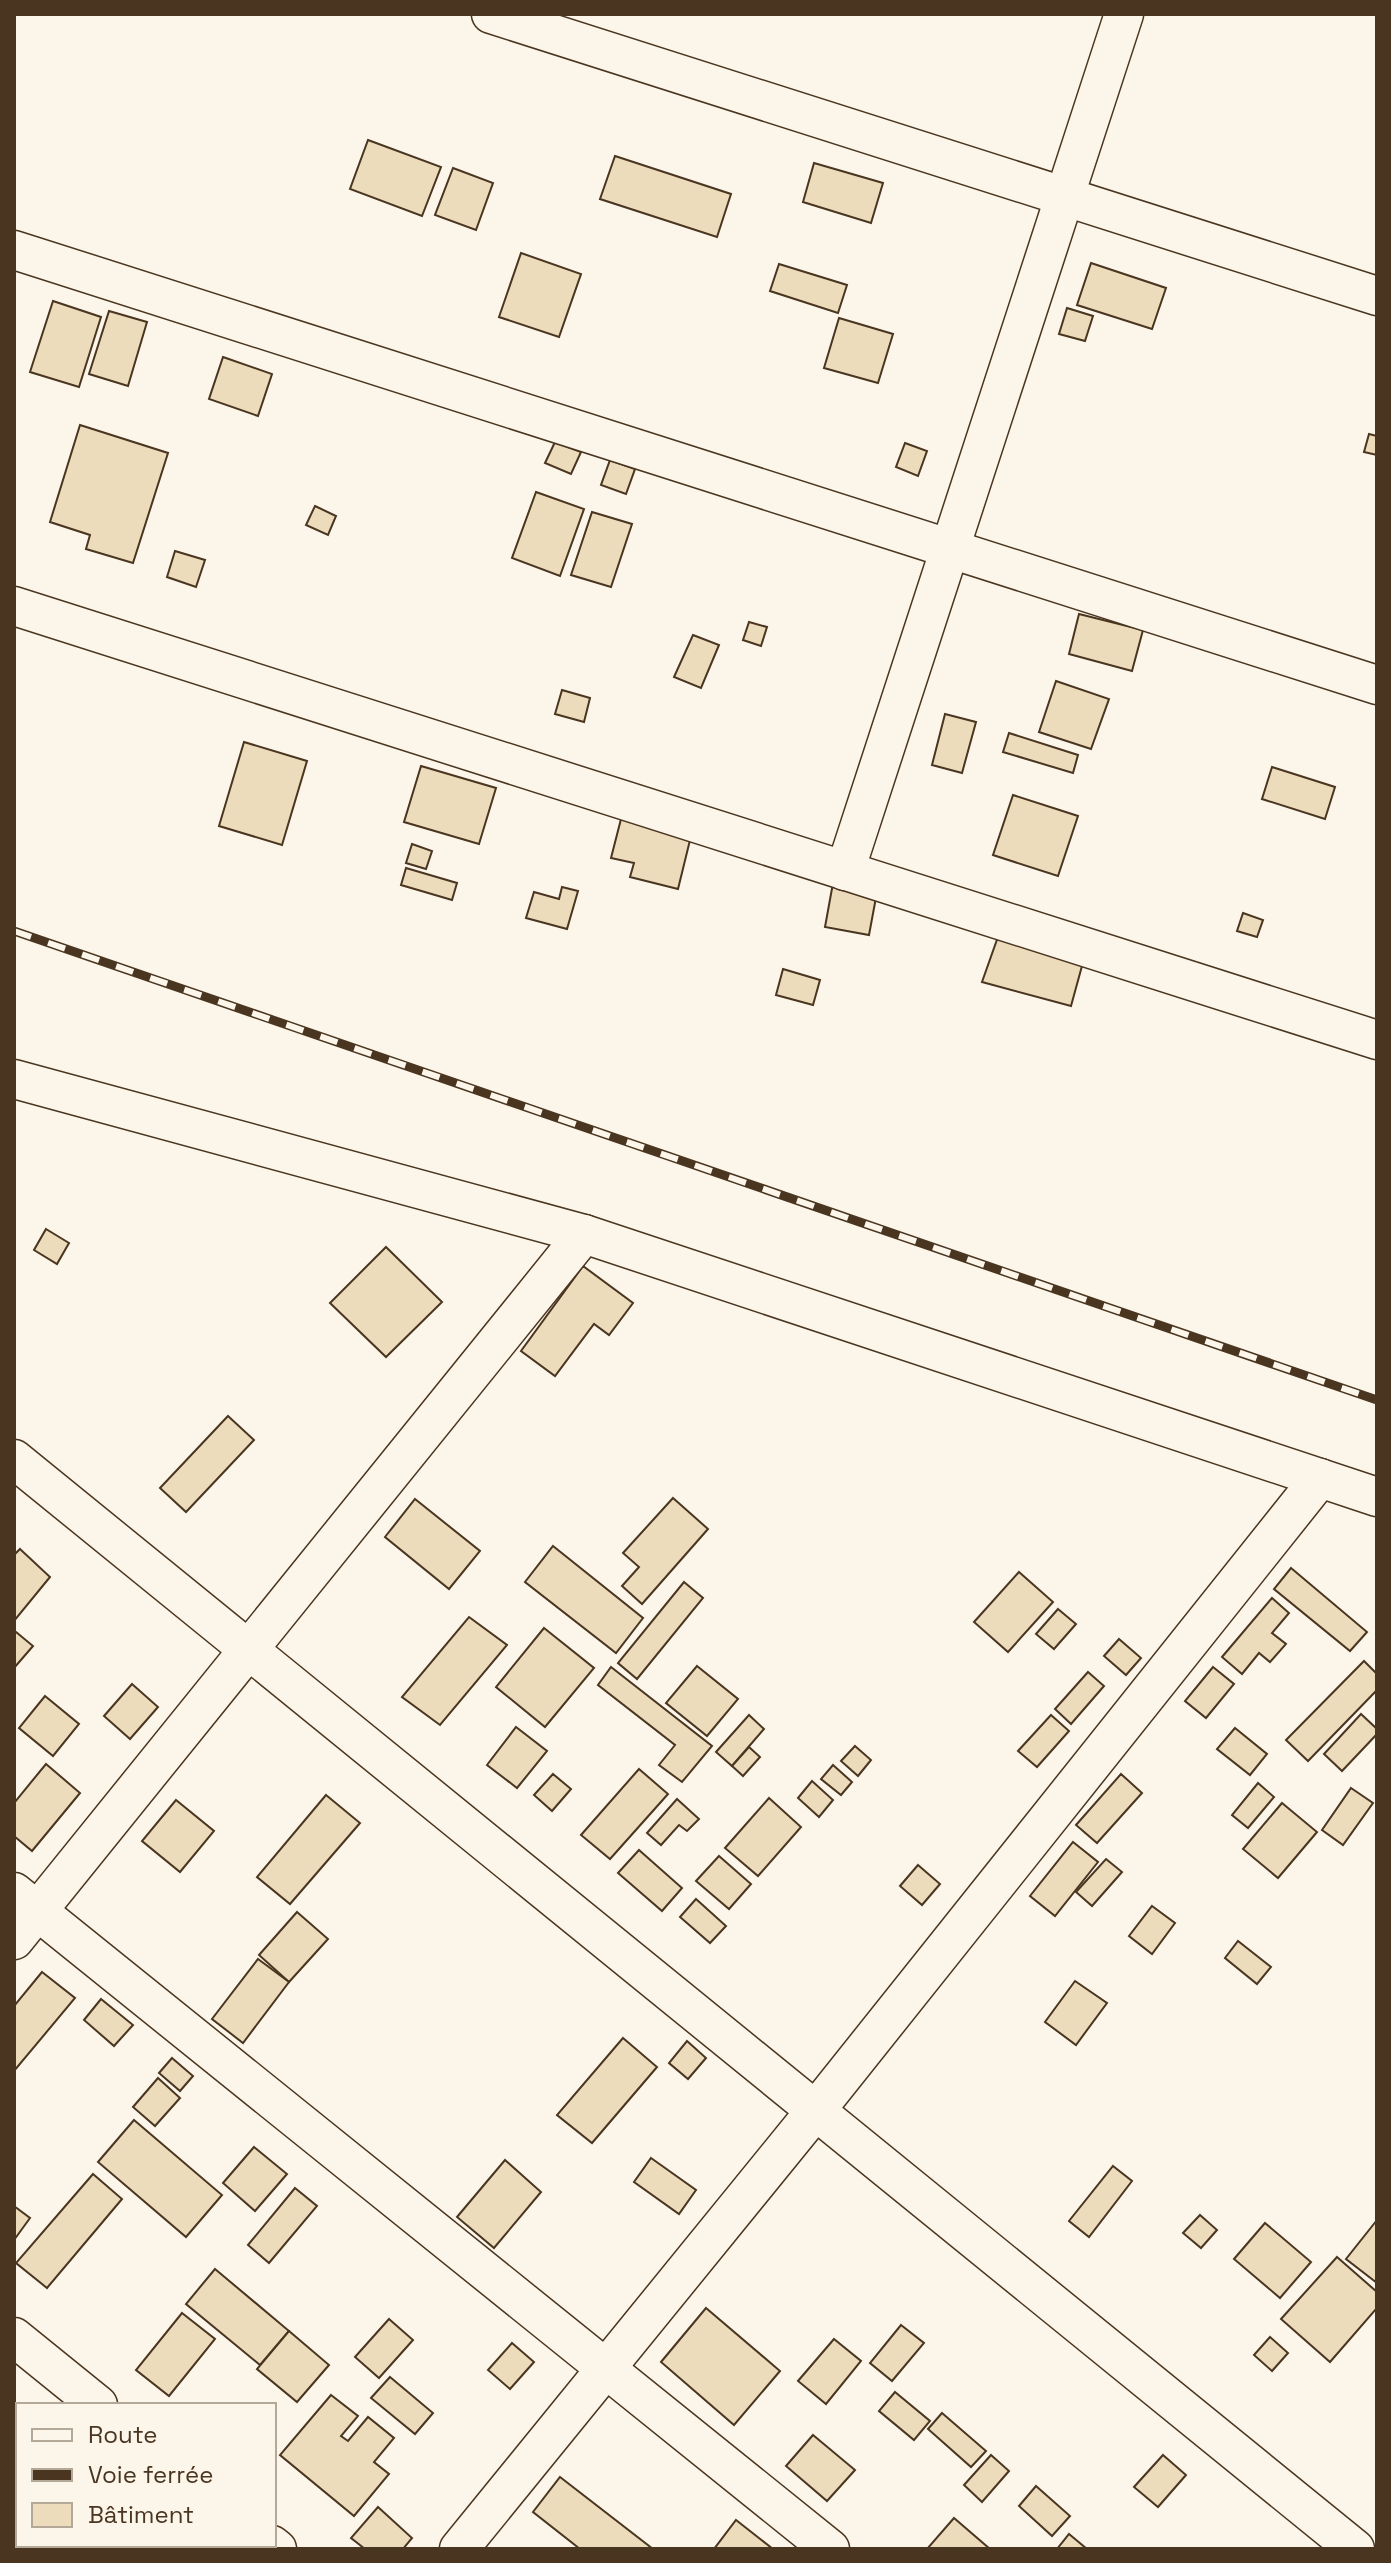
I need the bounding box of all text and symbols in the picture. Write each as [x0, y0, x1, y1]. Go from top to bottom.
legend [16, 2403, 276, 2547]
text: Route [88, 2419, 157, 2450]
text: Voie ferrée [88, 2459, 213, 2490]
text: Bâtiment [88, 2499, 194, 2530]

